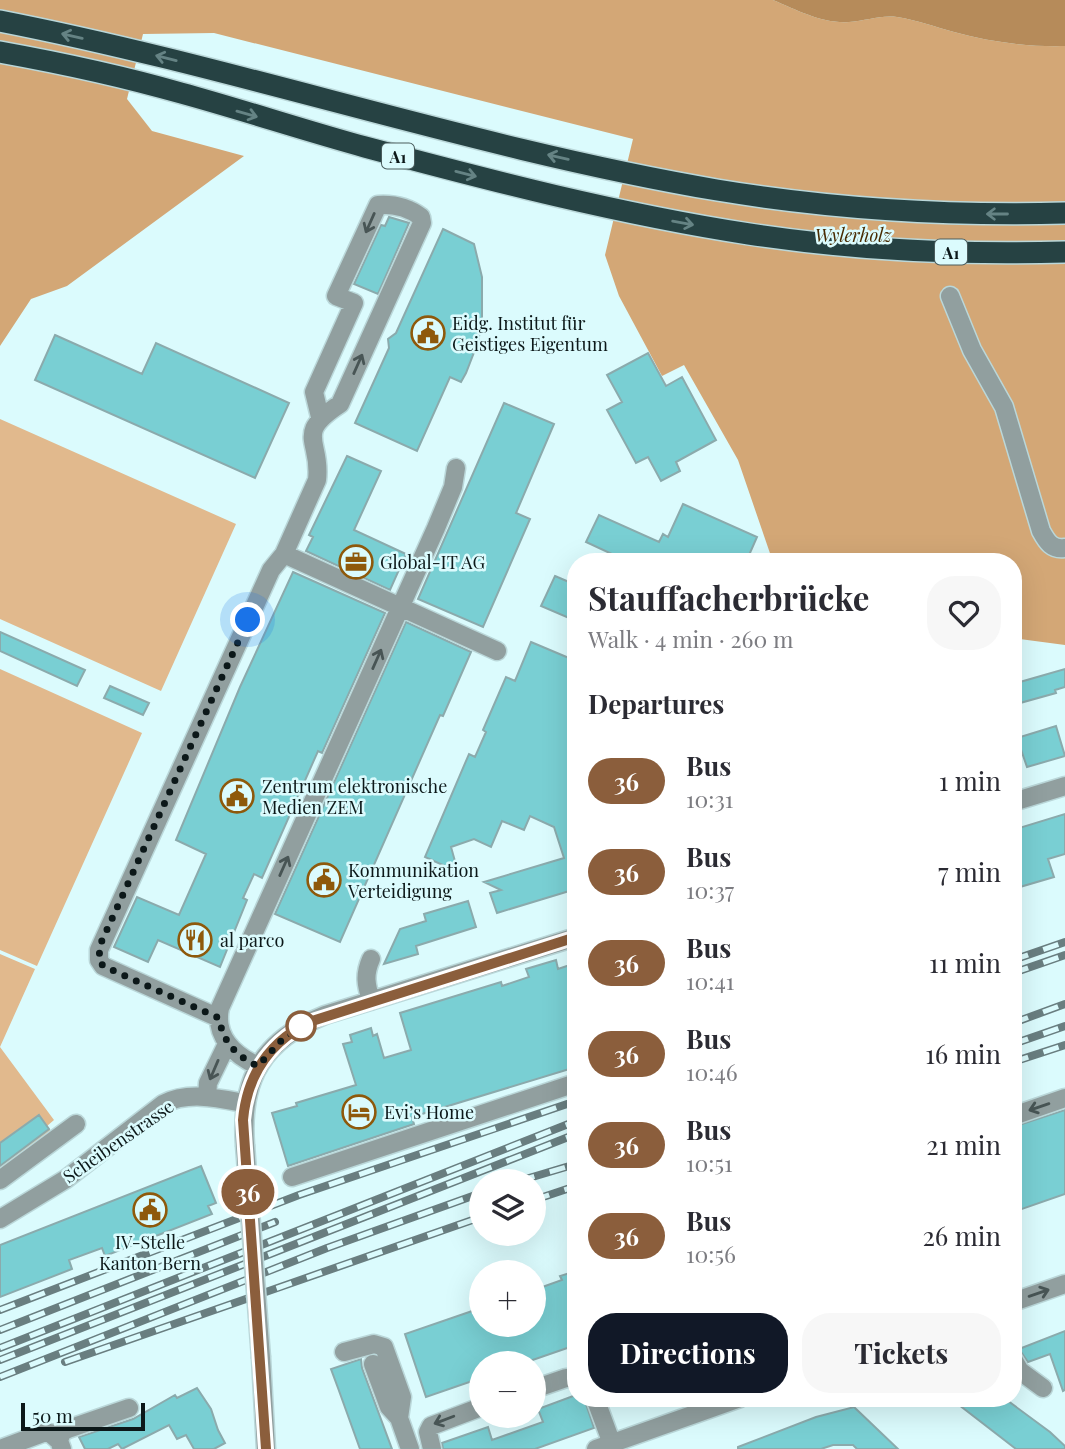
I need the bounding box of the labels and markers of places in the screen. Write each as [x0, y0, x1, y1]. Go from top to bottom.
place label: Eidg. Institut für Geistiges Eigentum [452, 311, 608, 356]
public building icon: Eidg. Institut für Geistiges Eigentum [409, 314, 447, 352]
office icon: Global-IT AG [337, 543, 375, 581]
place label: Global-IT AG [380, 550, 486, 574]
place label: Zentrum elektronische Medien ZEM [262, 774, 447, 819]
public building icon: Zentrum elektronische Medien ZEM [218, 777, 256, 815]
place label: Kommunikation Verteidigung [347, 858, 479, 903]
public building icon: Kommunikation Verteidigung [305, 861, 343, 899]
restaurant icon: al parco [176, 921, 214, 959]
place label: al parco [220, 928, 284, 952]
unlabelled marker [286, 1011, 316, 1041]
hotel icon: Evi’s Home [340, 1093, 378, 1131]
place label: Evi’s Home [384, 1100, 474, 1124]
public building icon: IV-Stelle Kanton Bern [131, 1191, 169, 1229]
place label: IV-Stelle Kanton Bern [99, 1230, 201, 1275]

